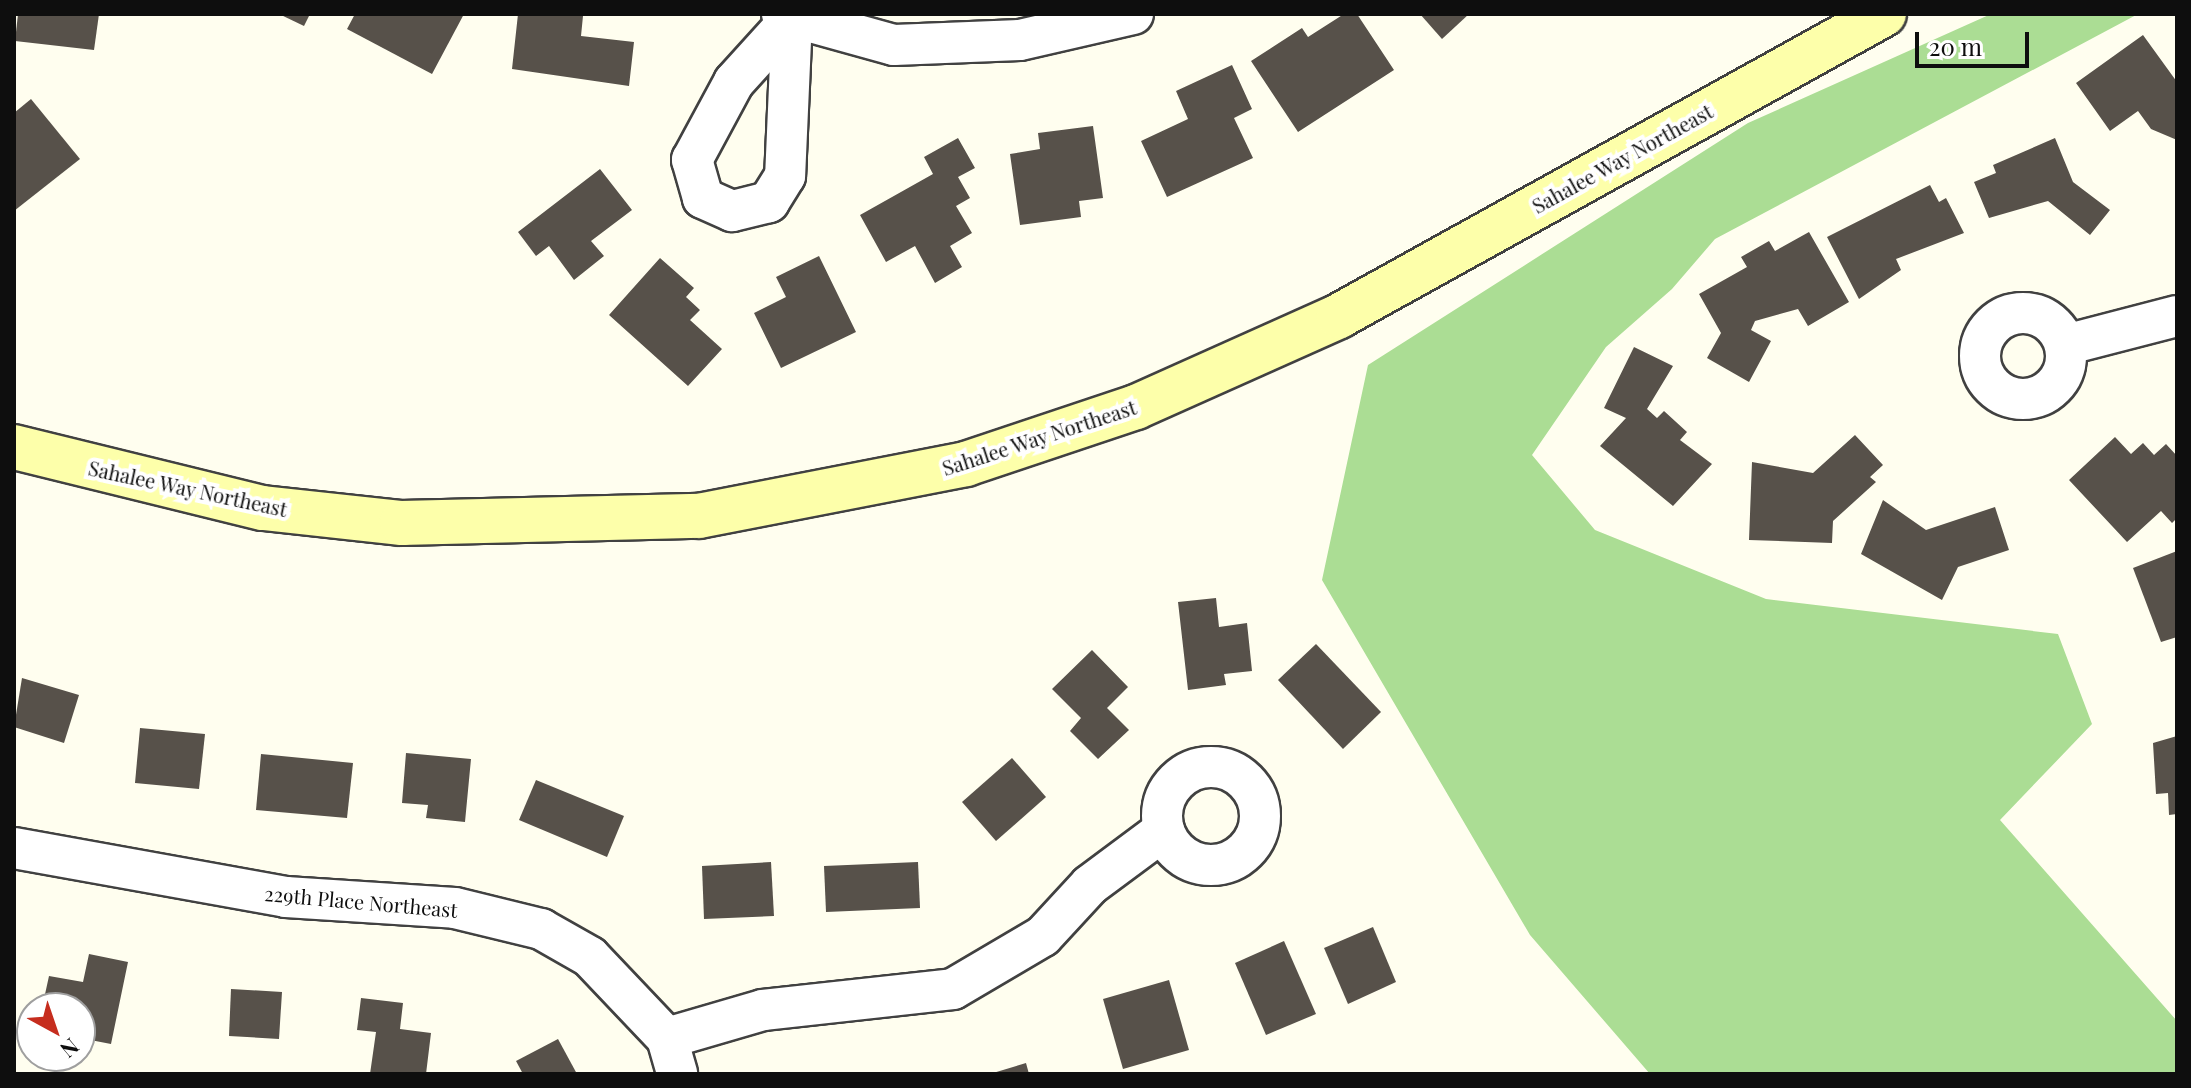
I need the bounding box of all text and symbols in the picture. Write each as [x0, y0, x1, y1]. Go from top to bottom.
scale bar [1919, 16, 2033, 66]
text: 20 m [1929, 30, 1982, 62]
street label: Sahalee Way Northeast [1527, 98, 1717, 218]
street label: Sahalee Way Northeast [938, 394, 1140, 480]
street label: Sahalee Way Northeast [86, 455, 290, 521]
street label: 229th Place Northeast [263, 881, 459, 921]
north arrow [16, 992, 96, 1072]
text: N [54, 1032, 86, 1065]

